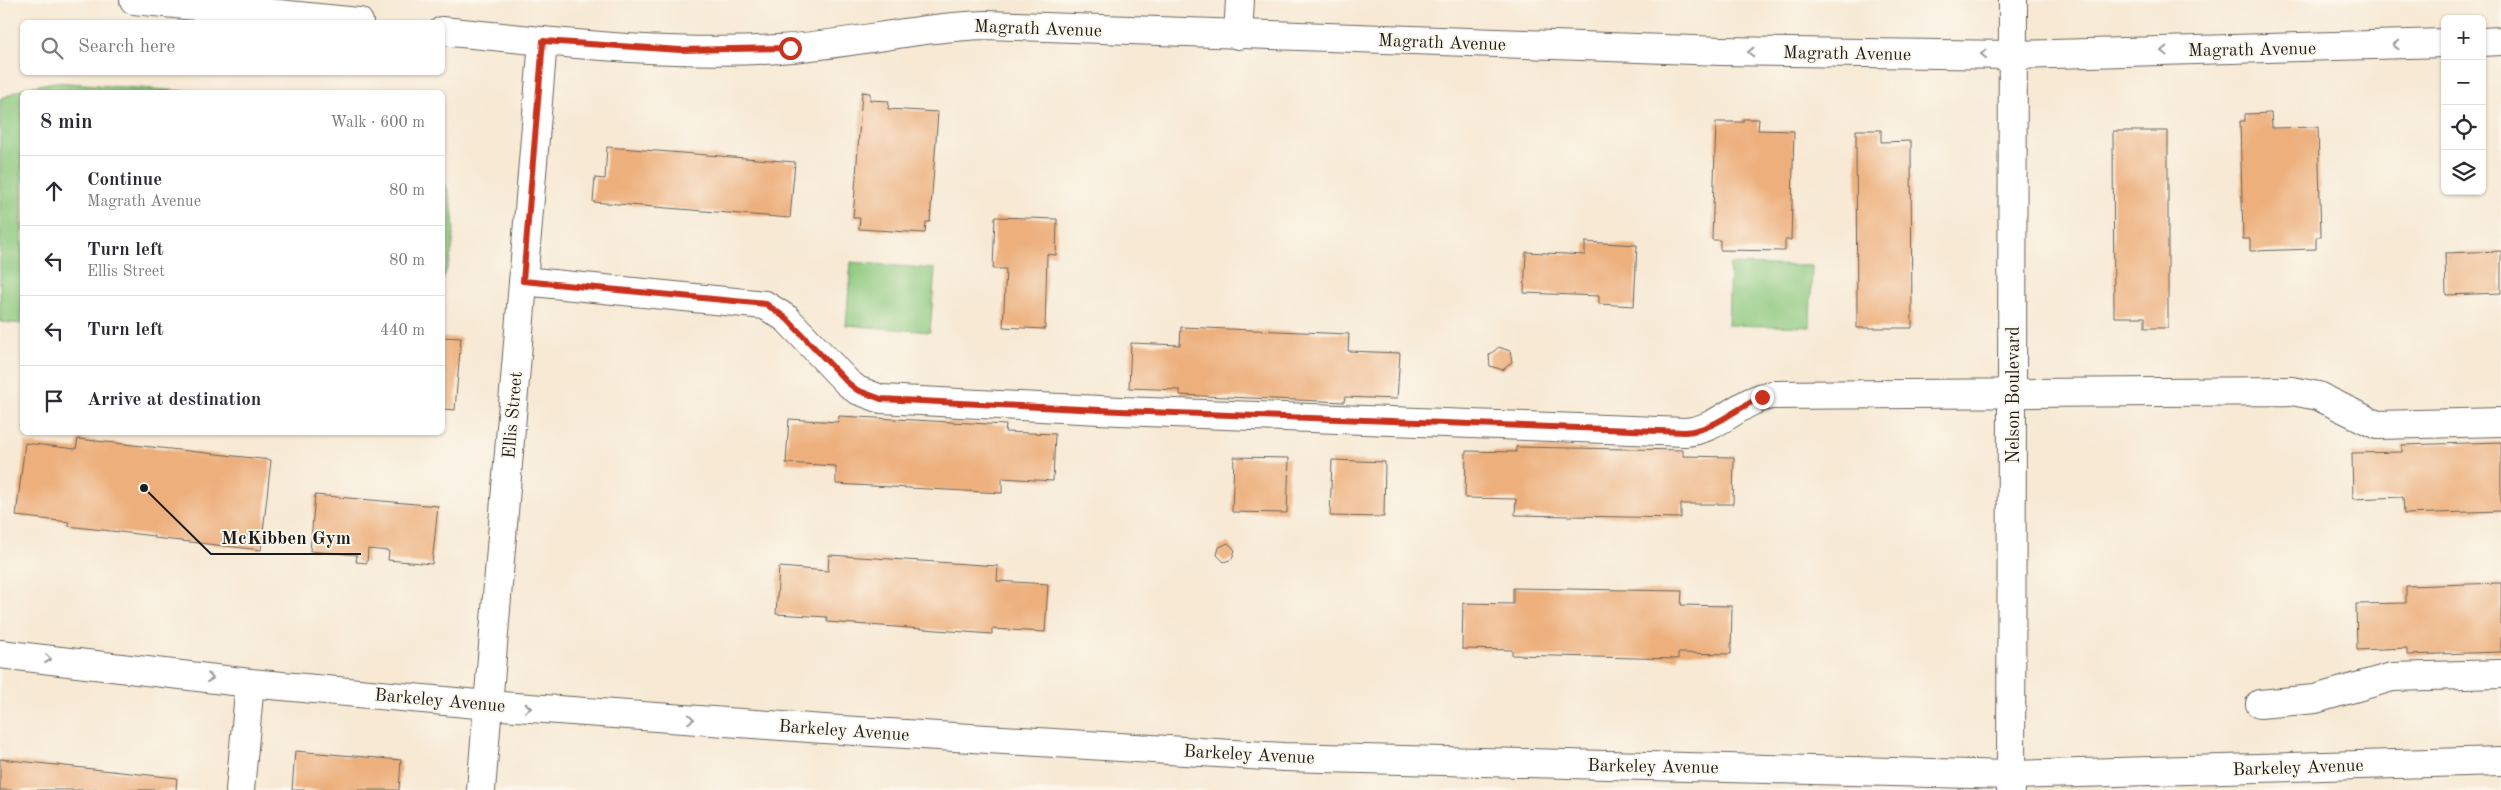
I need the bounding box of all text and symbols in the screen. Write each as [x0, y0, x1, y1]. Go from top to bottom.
map controls [2441, 15, 2486, 195]
button: + [2441, 15, 2486, 60]
street label: Magrath Avenue [974, 18, 1102, 40]
search box [20, 20, 445, 75]
street label: Magrath Avenue [1378, 32, 1506, 54]
icon: search [38, 34, 66, 62]
route start [779, 37, 802, 60]
text: Search here [78, 38, 175, 57]
street label: Magrath Avenue [2188, 40, 2316, 60]
one-way arrow [2392, 40, 2400, 51]
street label: Magrath Avenue [1783, 44, 1911, 64]
one-way arrow [2159, 46, 2167, 56]
one-way arrow [1747, 47, 1754, 57]
one-way arrow [1979, 49, 1987, 60]
button: − [2441, 60, 2486, 105]
button: locate [2441, 105, 2486, 150]
text: 8 min [40, 112, 93, 133]
text: Walk · 600 m [330, 115, 425, 131]
button: layers [2441, 150, 2486, 195]
text: Continue [87, 171, 162, 190]
icon: ahead [40, 177, 68, 205]
text: 80 m [389, 183, 425, 199]
text: Magrath Avenue [87, 194, 201, 210]
text: Turn left [87, 241, 164, 260]
icon: left [40, 247, 68, 275]
text: 80 m [389, 253, 425, 269]
text: Ellis Street [87, 264, 165, 280]
icon: left [40, 317, 68, 345]
text: Turn left [87, 321, 164, 340]
text: 440 m [380, 323, 425, 339]
street label: Nelson Boulevard [2005, 326, 2023, 464]
street label: Ellis Street [500, 371, 526, 459]
route end [1751, 386, 1774, 409]
icon: arrive [40, 387, 68, 415]
text: Arrive at destination [87, 391, 261, 410]
callout: McKibben Gym [211, 520, 361, 554]
text: McKibben Gym [221, 530, 351, 549]
one-way arrow [45, 653, 53, 664]
one-way arrow [206, 672, 214, 683]
street label: Barkeley Avenue [374, 686, 506, 716]
one-way arrow [525, 703, 533, 714]
one-way arrow [687, 713, 695, 724]
street label: Barkeley Avenue [778, 717, 910, 745]
street label: Barkeley Avenue [1183, 743, 1315, 767]
street label: Barkeley Avenue [1587, 757, 1719, 777]
street label: Barkeley Avenue [2232, 757, 2364, 779]

